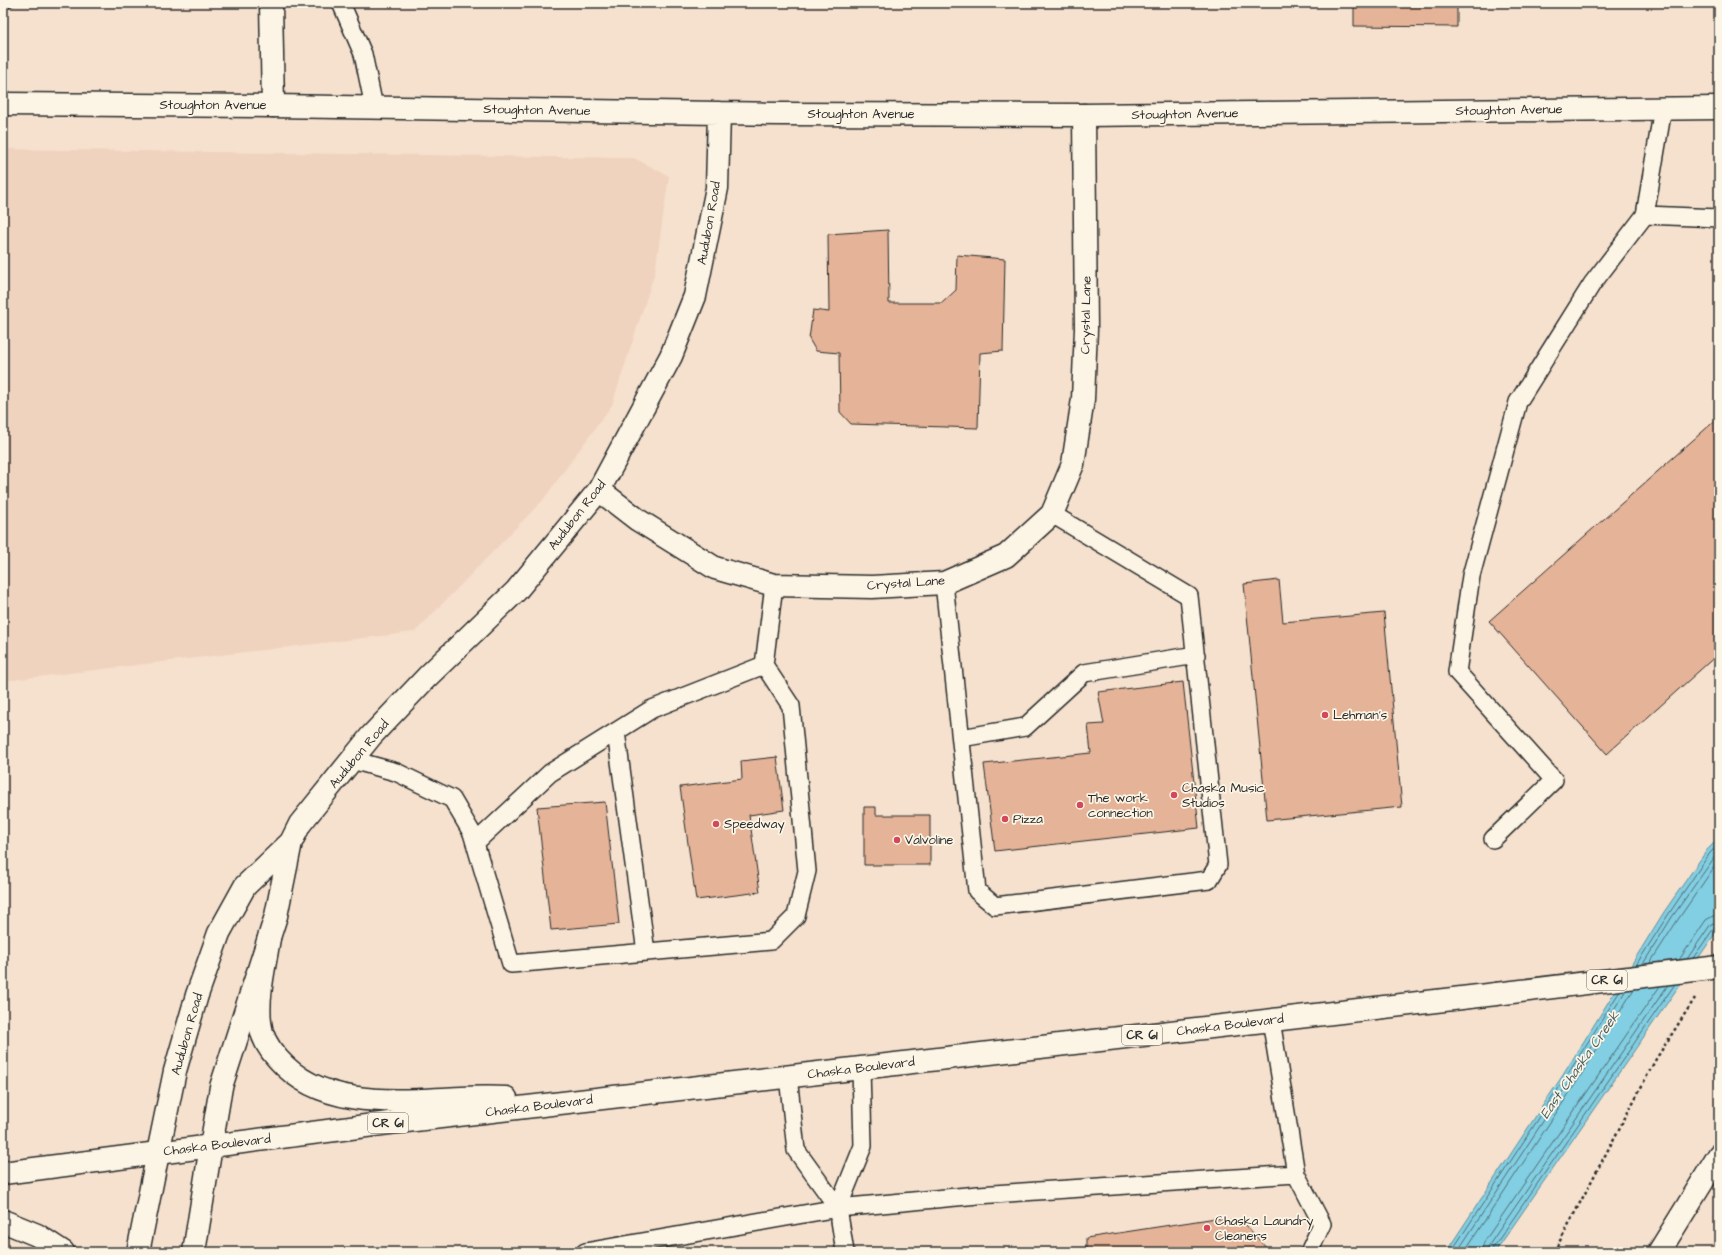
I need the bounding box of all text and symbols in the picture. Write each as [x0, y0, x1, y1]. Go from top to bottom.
street label: Stoughton Avenue [159, 96, 267, 115]
street label: Stoughton Avenue [483, 100, 591, 121]
street label: Stoughton Avenue [1455, 100, 1563, 121]
street label: Stoughton Avenue [1131, 104, 1239, 125]
street label: Stoughton Avenue [807, 105, 915, 124]
street label: Audubon Road [693, 180, 725, 266]
street label: Crystal Lane [1076, 276, 1097, 354]
street label: Audubon Road [544, 476, 610, 554]
street label: Crystal Lane [866, 571, 946, 596]
place label: Lehman's [1333, 706, 1388, 724]
marker: Lehman's [1320, 710, 1330, 720]
street label: Audubon Road [325, 716, 393, 792]
place label: Chaska Music Studios [1182, 779, 1265, 812]
place label: The work connection [1088, 789, 1153, 822]
marker: Chaska Music Studios [1169, 790, 1179, 800]
marker: The work connection [1075, 800, 1085, 810]
place label: Pizza [1013, 810, 1043, 828]
marker: Pizza [1000, 814, 1010, 824]
place label: Speedway [724, 815, 785, 834]
marker: Speedway [711, 819, 721, 829]
place label: Valvoline [905, 831, 953, 849]
marker: Valvoline [892, 835, 902, 845]
road number: CR 61 [1587, 970, 1627, 990]
street label: Audubon Road [167, 991, 207, 1077]
water label: East Chaska Creek [1535, 1007, 1625, 1123]
street label: Chaska Boulevard [1175, 1009, 1285, 1041]
road number: CR 61 [1122, 1025, 1162, 1045]
street label: Chaska Boulevard [806, 1052, 916, 1084]
street label: Chaska Boulevard [484, 1090, 594, 1122]
road number: CR 61 [368, 1113, 408, 1133]
street label: Chaska Boulevard [162, 1129, 272, 1161]
place label: Chaska Laundry Cleaners [1215, 1212, 1313, 1245]
marker: Chaska Laundry Cleaners [1202, 1223, 1212, 1233]

